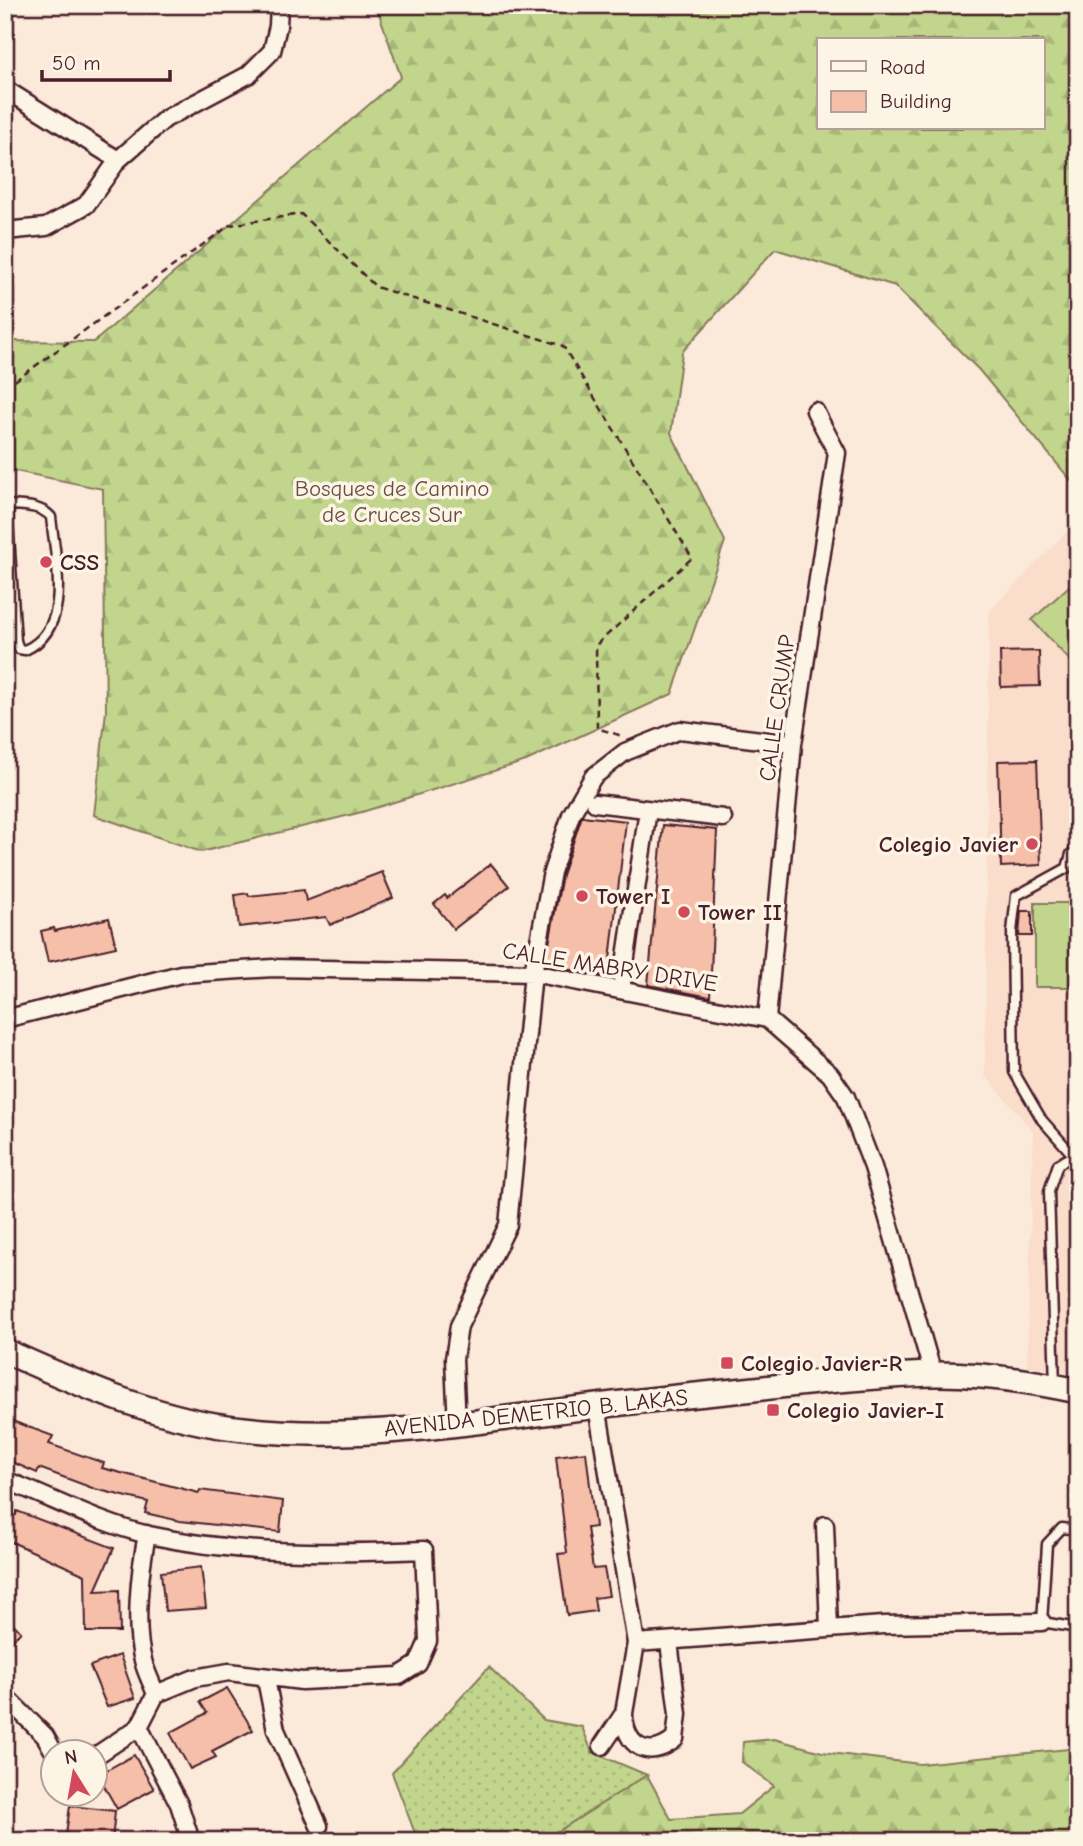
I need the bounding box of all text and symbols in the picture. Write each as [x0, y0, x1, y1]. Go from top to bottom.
scale bar [42, 38, 170, 82]
legend [817, 38, 1044, 130]
text: 50 m [52, 51, 101, 75]
text: Road [880, 55, 925, 79]
text: Building [880, 89, 952, 113]
park label: Bosques de Camino de Cruces Sur [295, 475, 489, 528]
place label: CSS [60, 549, 99, 576]
marker: CSS [38, 554, 54, 570]
street label: CALLE CRUMP [753, 633, 801, 783]
place label: Colegio Javier [879, 831, 1019, 858]
marker: Colegio Javier [1024, 836, 1040, 852]
place label: Tower I [596, 883, 670, 910]
marker: Tower I [574, 888, 590, 904]
place label: Tower II [698, 899, 782, 926]
marker: Tower II [676, 904, 692, 920]
street label: CALLE MABRY DRIVE [501, 937, 720, 997]
place label: Colegio Javier-R [741, 1350, 903, 1377]
marker: Colegio Javier-R [719, 1355, 735, 1371]
street label: AVENIDA DEMETRIO B. LAKAS [383, 1384, 689, 1442]
place label: Colegio Javier-I [787, 1397, 944, 1424]
marker: Colegio Javier-I [765, 1402, 781, 1418]
north arrow [38, 1738, 108, 1808]
text: N [63, 1745, 79, 1769]

